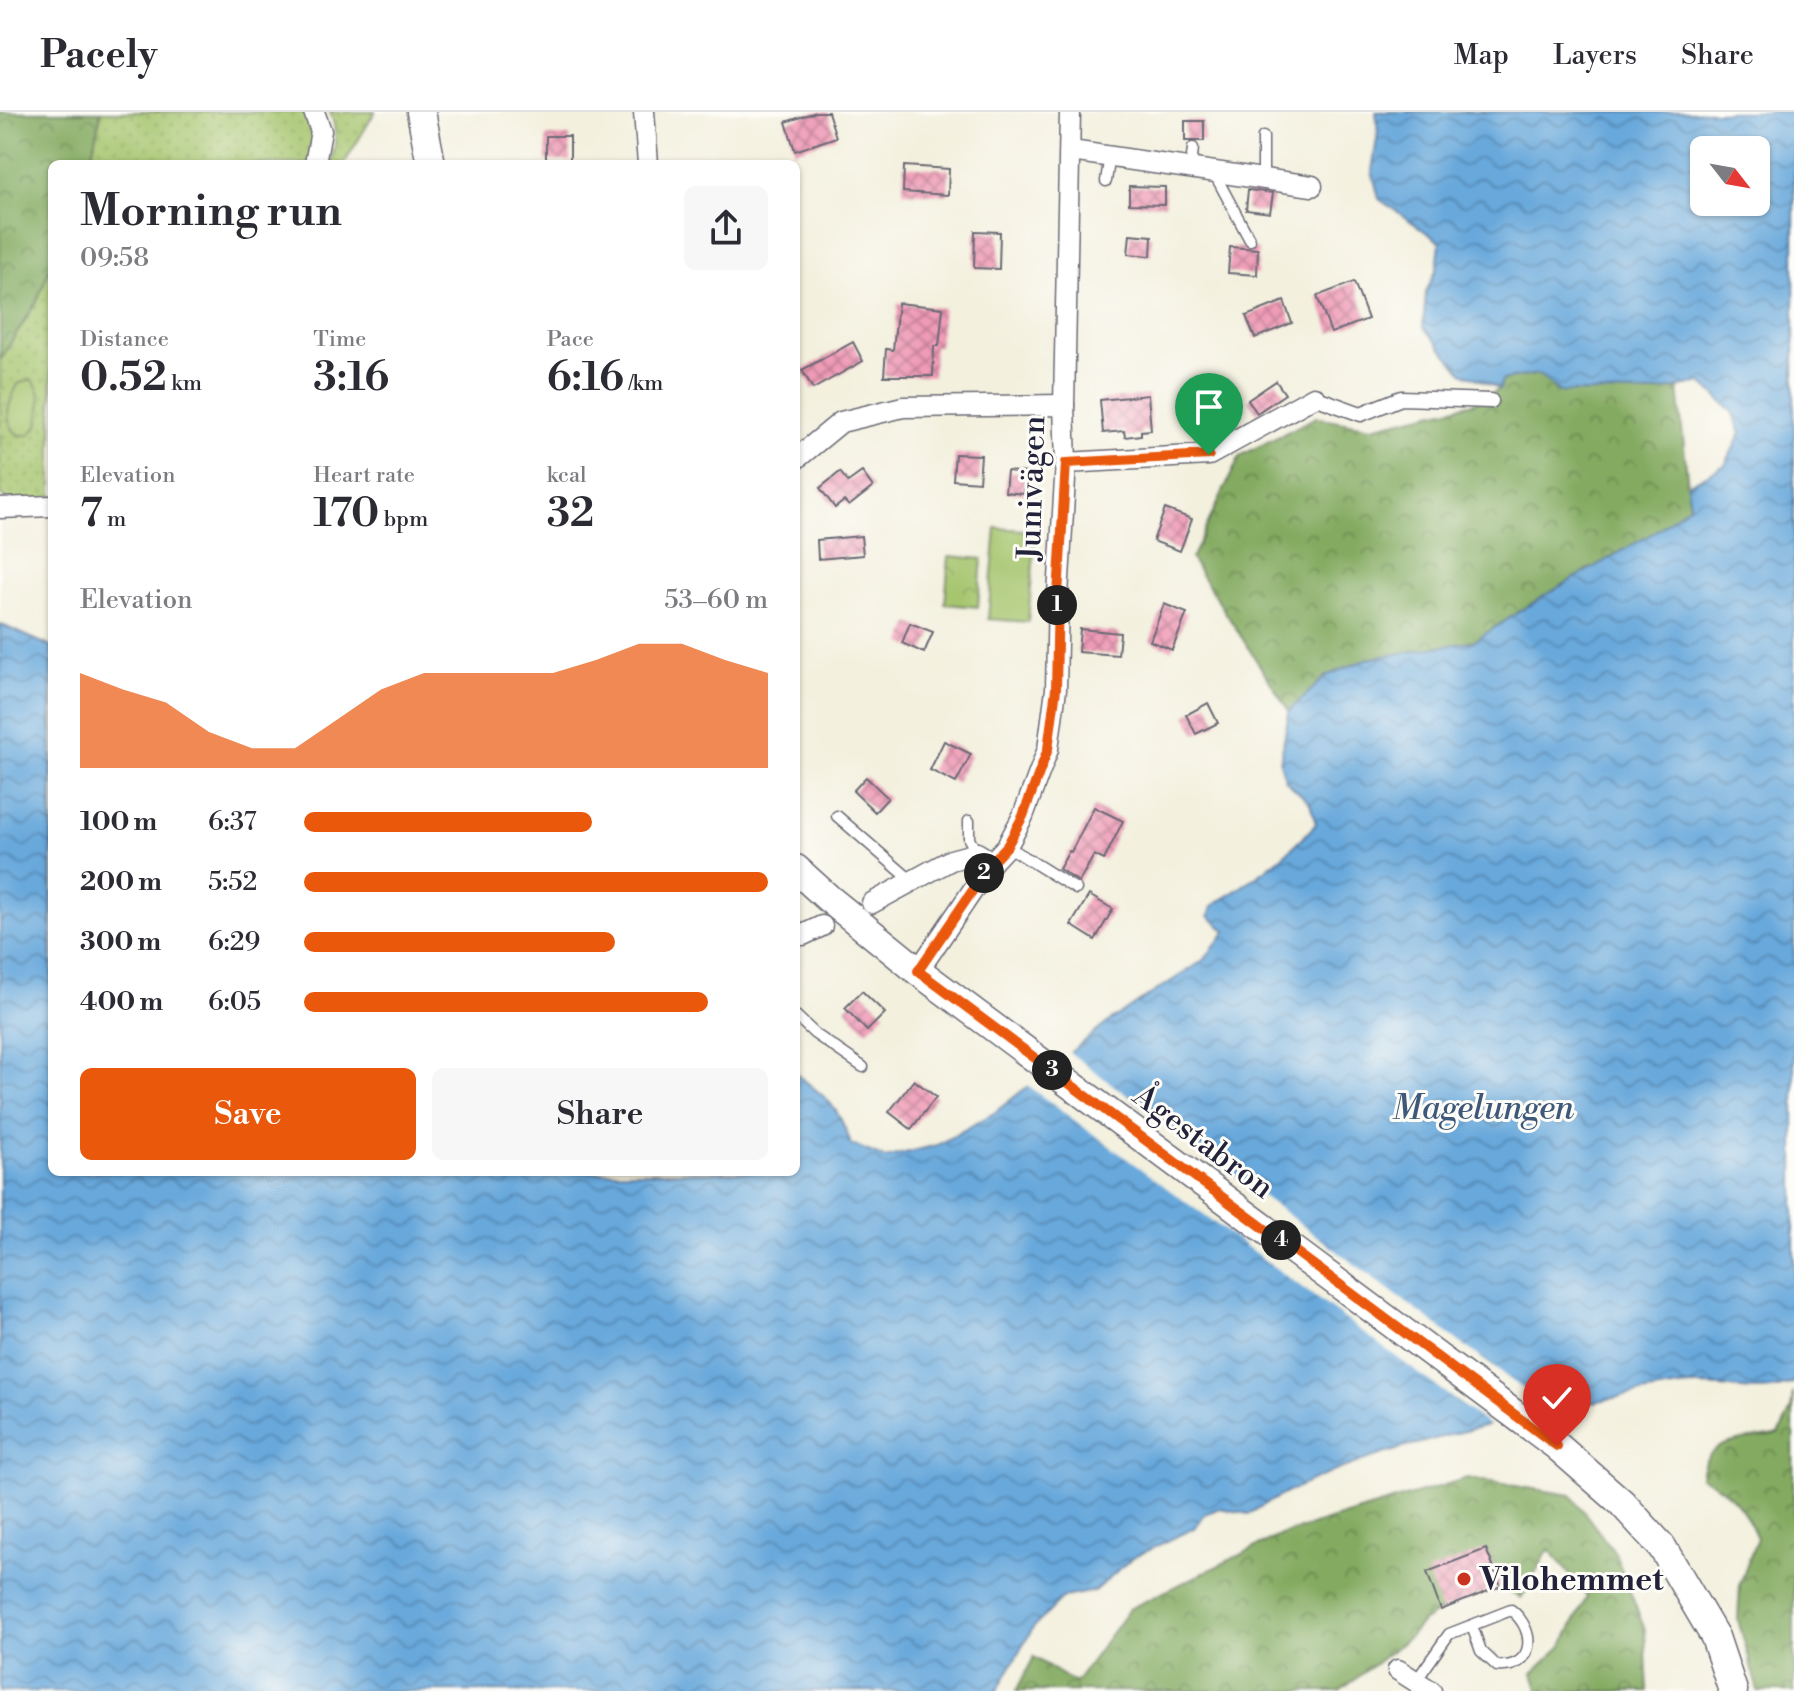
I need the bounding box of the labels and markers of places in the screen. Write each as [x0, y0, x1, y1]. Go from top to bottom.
pin [1175, 373, 1243, 455]
pin: 1 [1037, 585, 1077, 625]
pin: 2 [964, 853, 1004, 893]
pin: 3 [1032, 1050, 1072, 1090]
pin: 4 [1261, 1220, 1301, 1260]
pin [1523, 1364, 1591, 1446]
place label: Vilohemmet [1479, 1560, 1664, 1600]
marker: Vilohemmet [1455, 1570, 1473, 1588]

